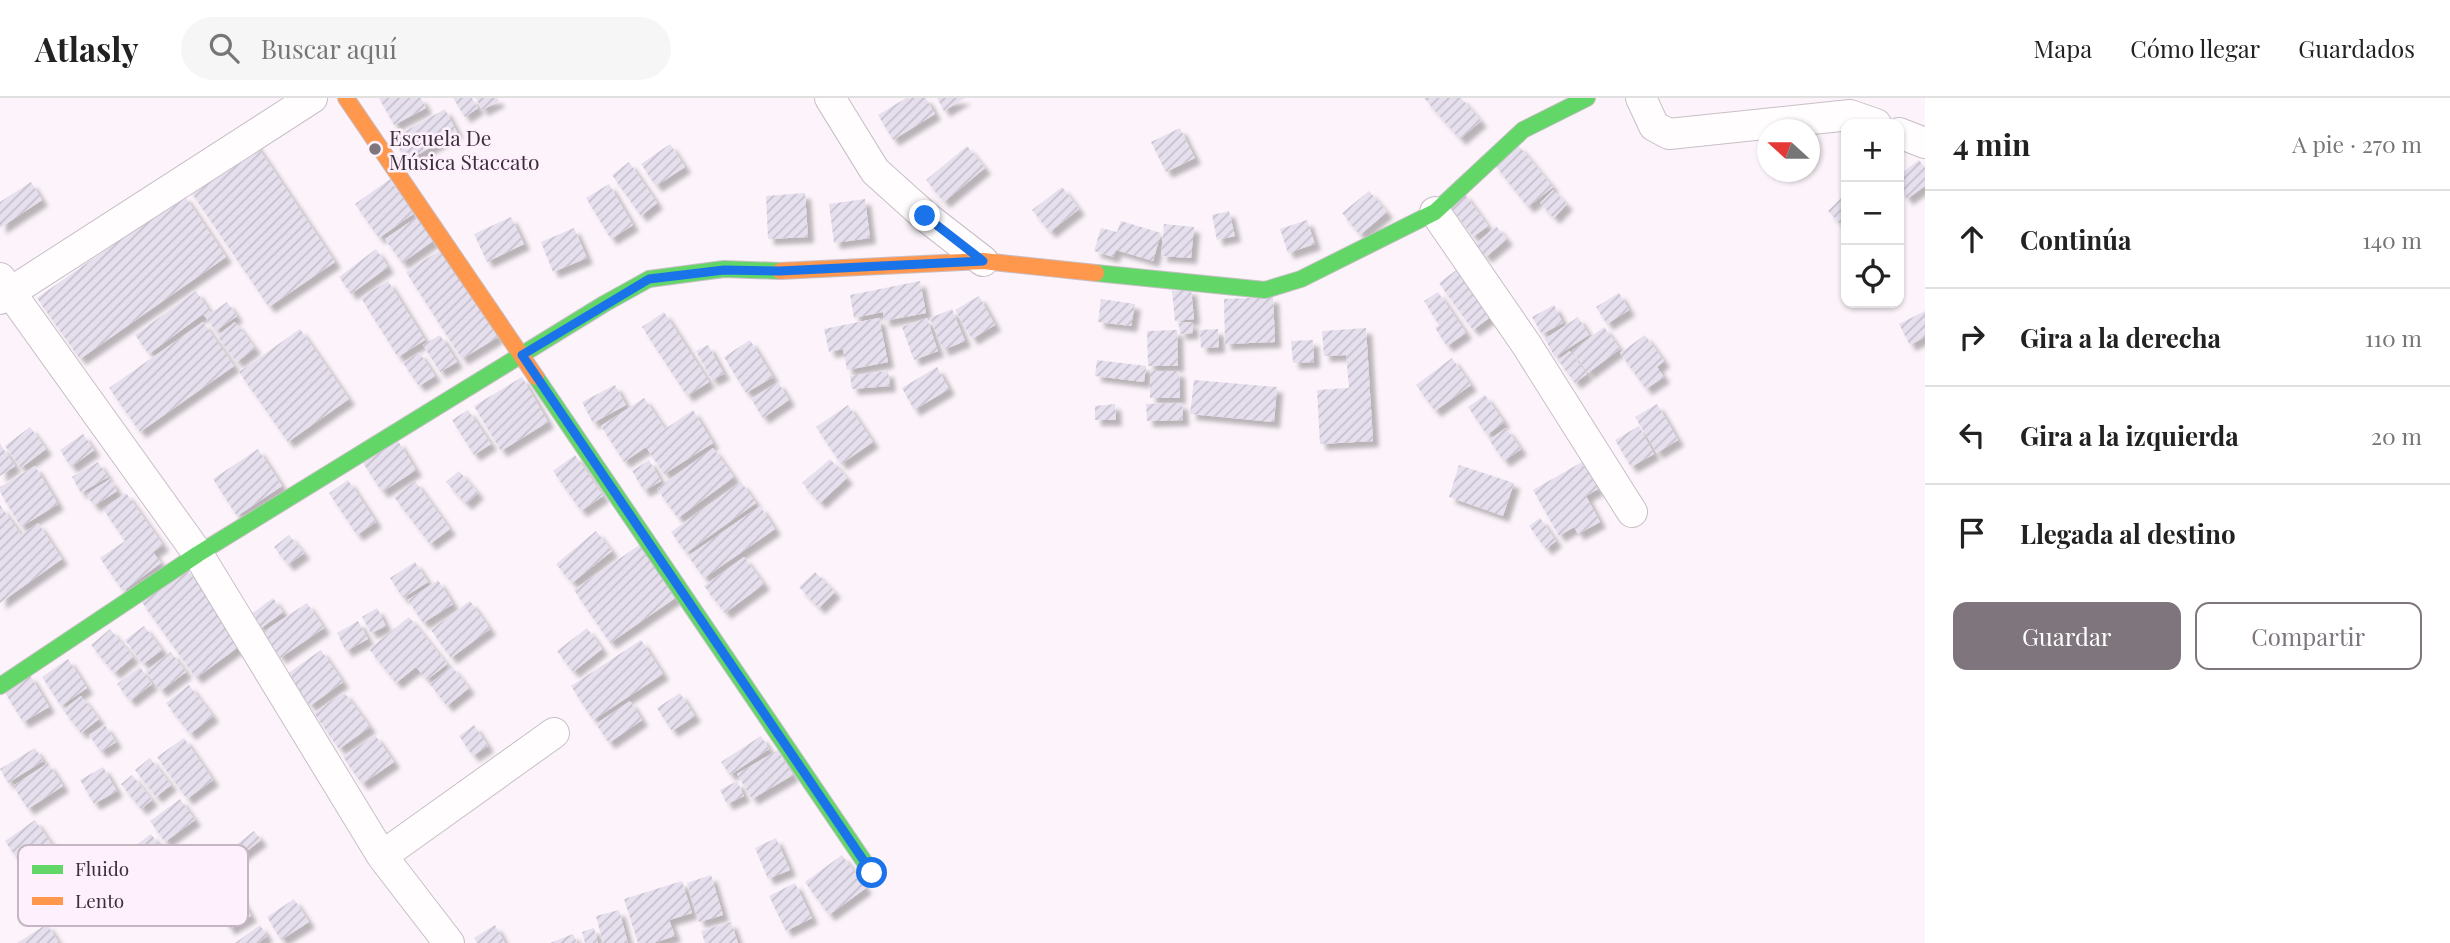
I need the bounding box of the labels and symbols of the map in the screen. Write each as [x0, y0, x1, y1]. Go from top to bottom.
north arrow [1757, 119, 1820, 182]
place label: Escuela De Música Staccato [389, 123, 540, 175]
marker: Escuela De Música Staccato [367, 141, 383, 157]
route end [909, 200, 940, 231]
legend [18, 845, 248, 926]
text: Fluido [75, 855, 129, 881]
route start [856, 857, 887, 888]
text: Lento [75, 887, 124, 913]

